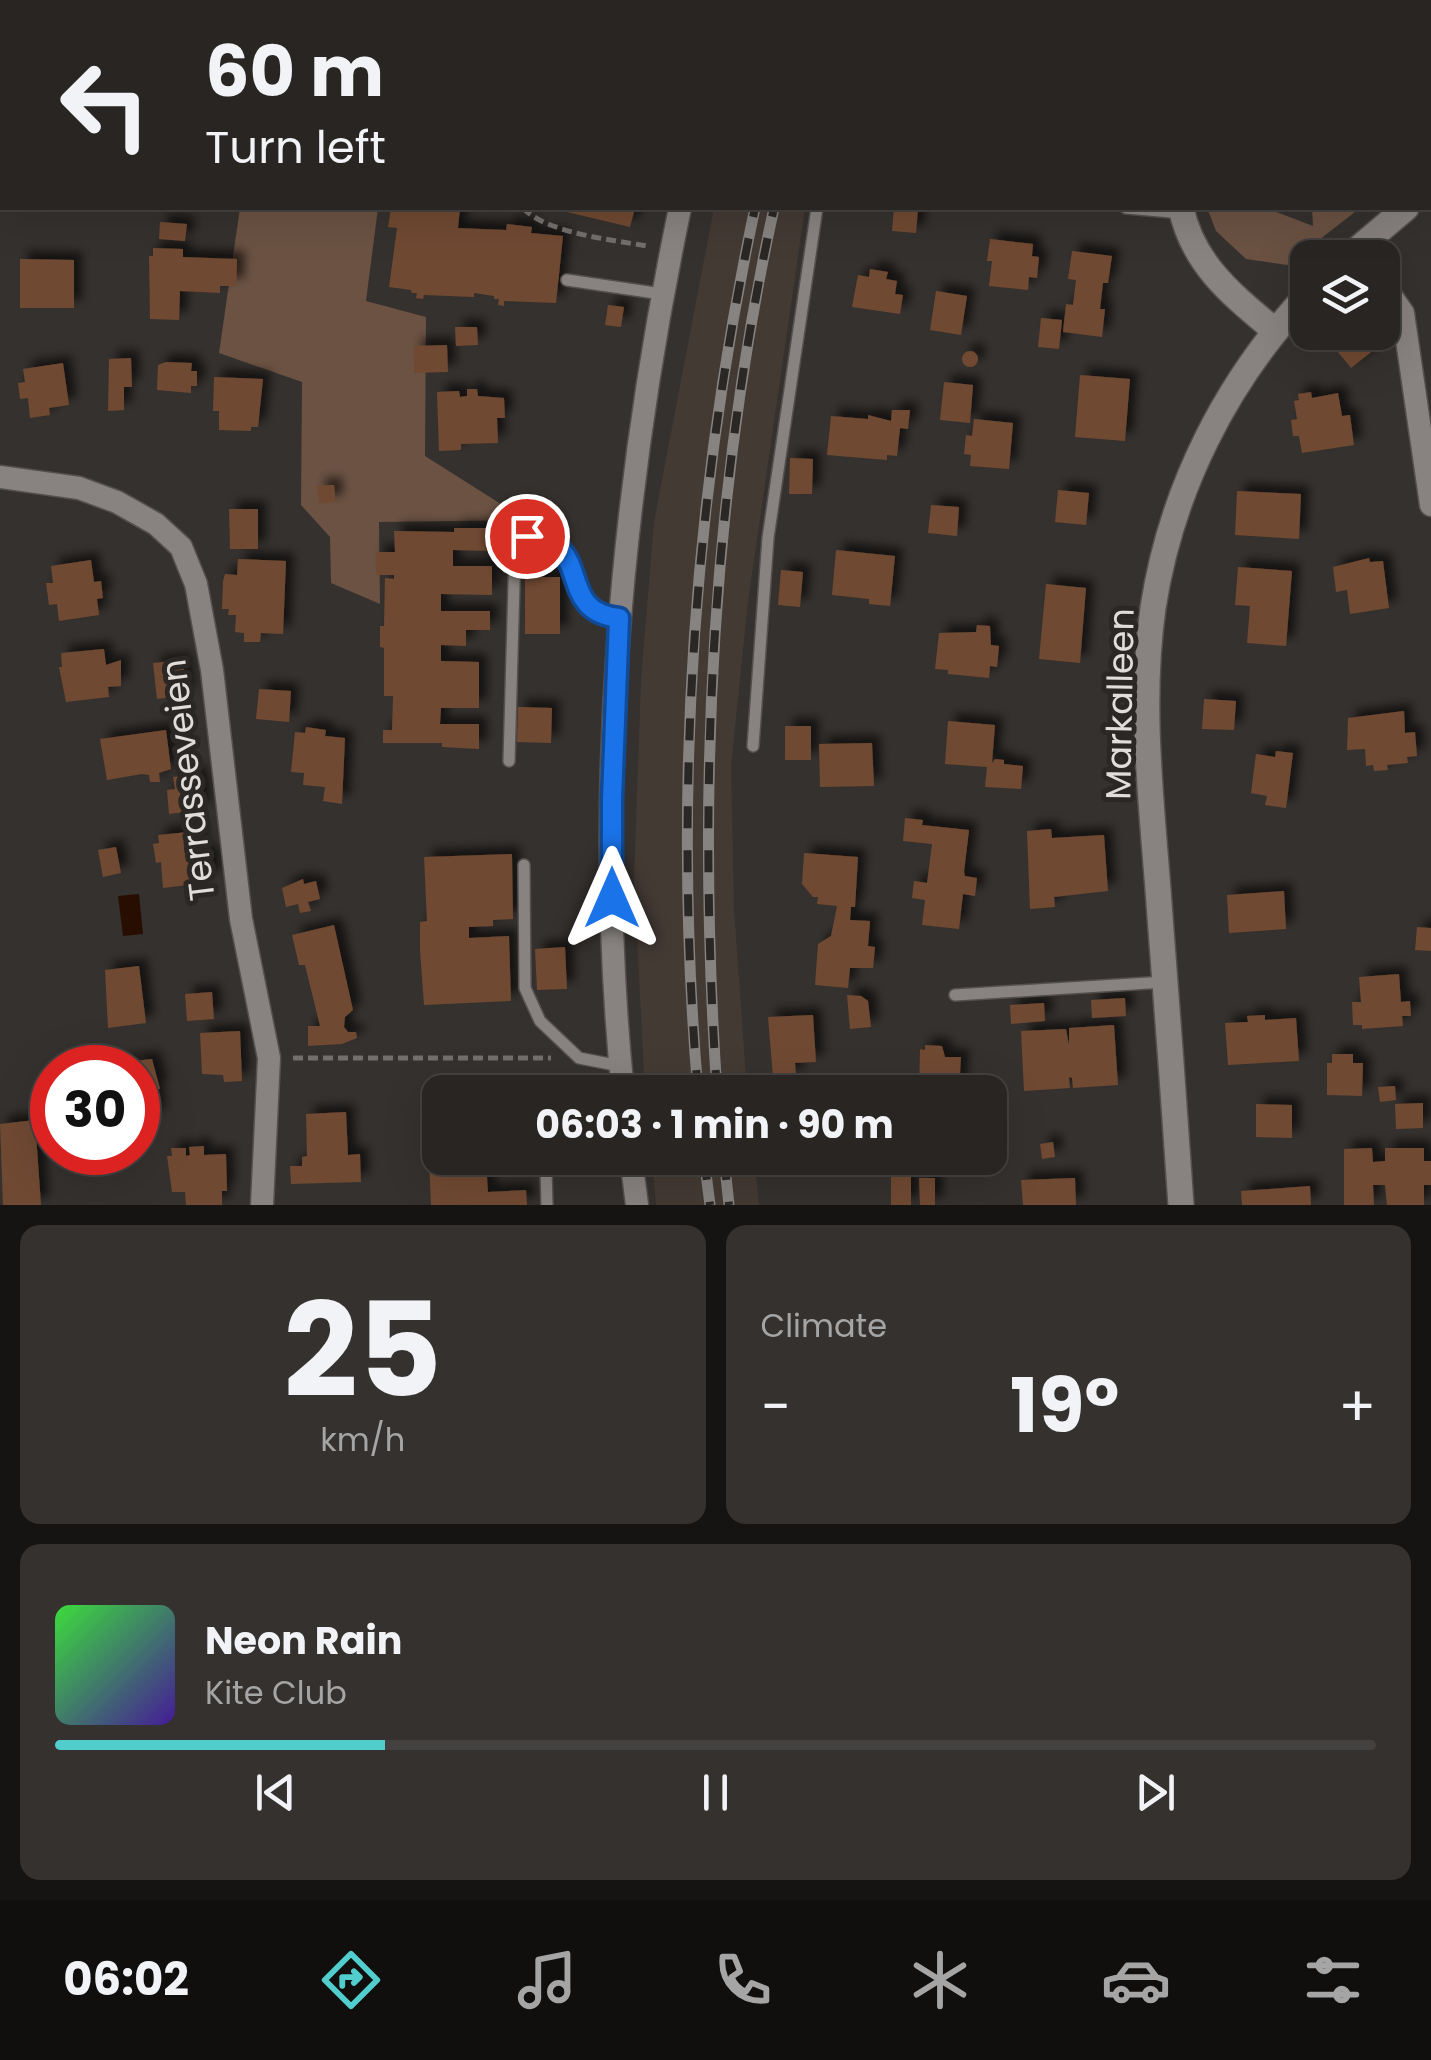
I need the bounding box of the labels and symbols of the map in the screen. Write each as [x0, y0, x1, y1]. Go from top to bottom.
pin [485, 494, 570, 579]
street label: Markalleen [1093, 608, 1146, 800]
street label: Terrasseveien [148, 657, 227, 903]
position arrow [560, 846, 664, 950]
speed limit sign: 30 [30, 1045, 160, 1175]

